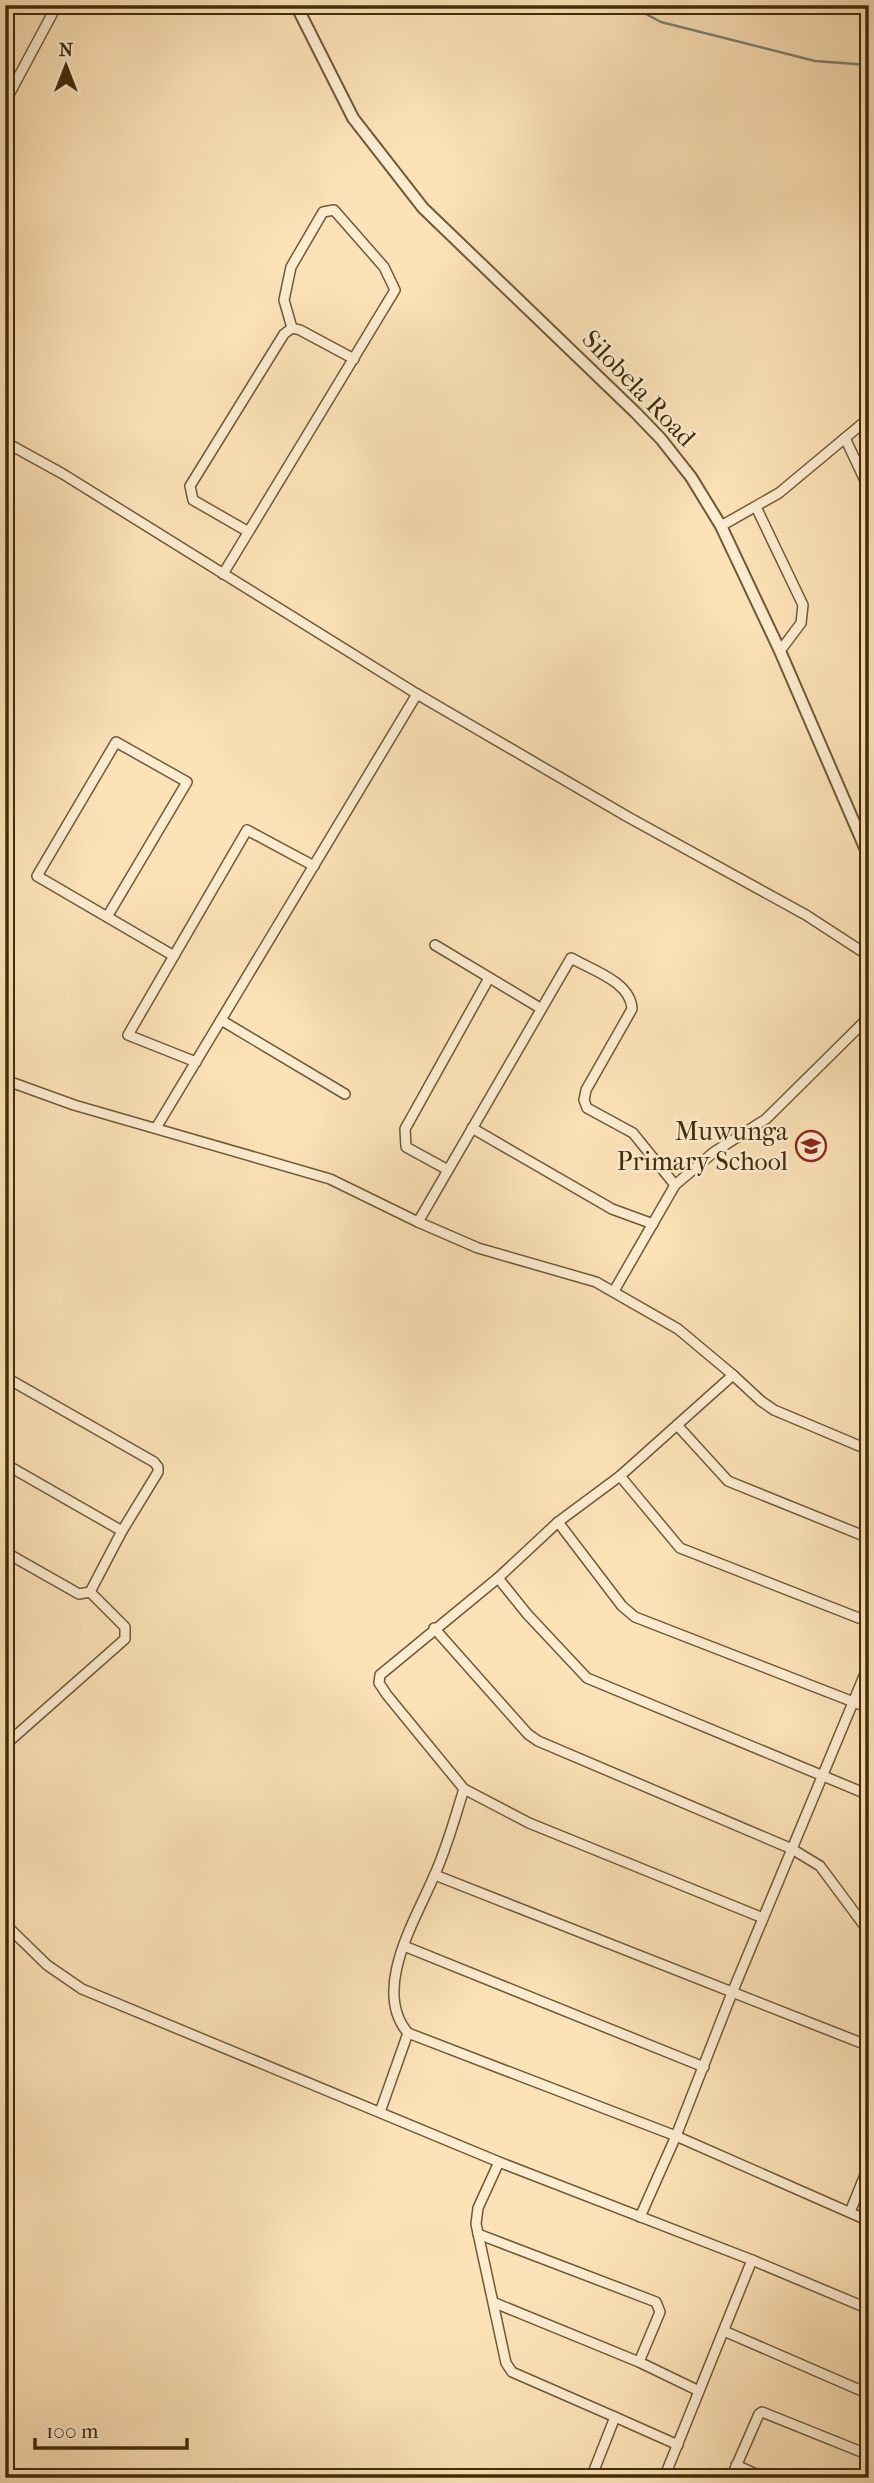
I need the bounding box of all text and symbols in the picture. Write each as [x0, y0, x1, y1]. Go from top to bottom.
north arrow [32, 32, 102, 102]
text: N [59, 39, 74, 61]
street label: Silobela Road [575, 324, 703, 454]
place label: Muwunga Primary School [617, 1116, 789, 1177]
school or university icon: Muwunga Primary School [794, 1129, 828, 1163]
scale bar [35, 2406, 187, 2450]
text: 100 m [46, 2419, 99, 2443]

